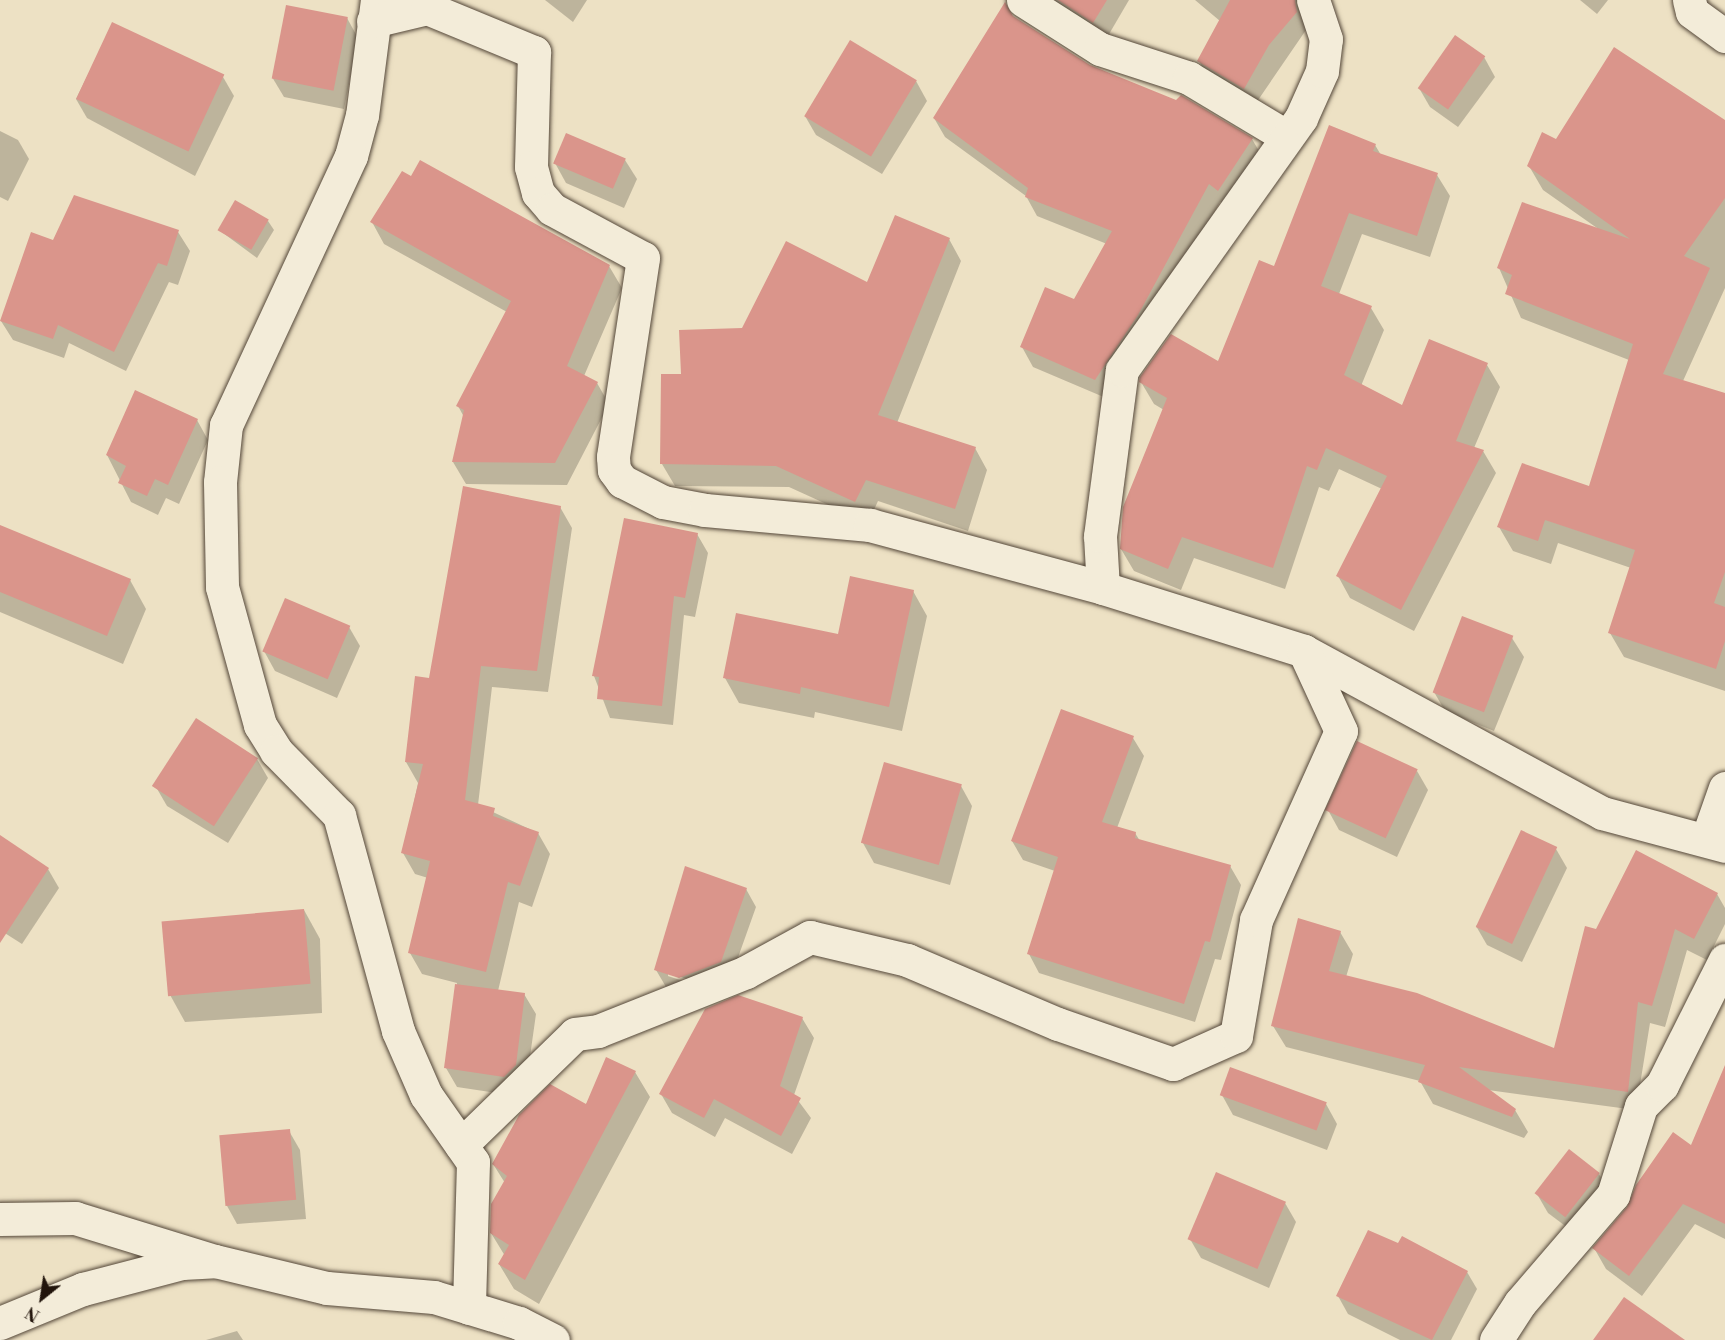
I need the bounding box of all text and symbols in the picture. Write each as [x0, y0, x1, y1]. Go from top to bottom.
north arrow [12, 1268, 72, 1328]
text: N [23, 1302, 43, 1325]

